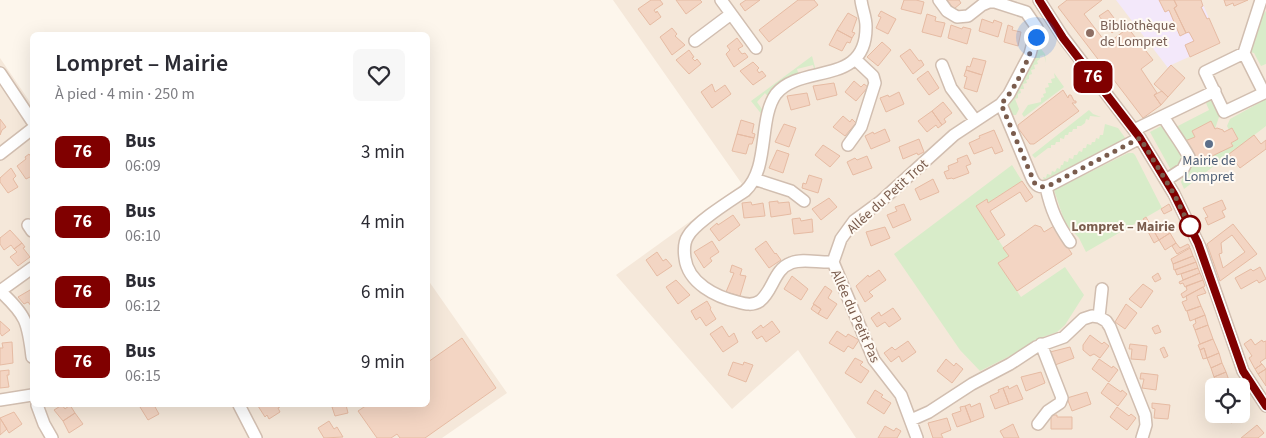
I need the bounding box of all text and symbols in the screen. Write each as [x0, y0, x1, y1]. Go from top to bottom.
place label: Bibliothèque de Lompret [1100, 16, 1175, 52]
your location [1024, 25, 1049, 50]
marker: Bibliothèque de Lompret [1084, 27, 1096, 39]
text: Lompret – Mairie [55, 46, 228, 81]
button: heart [353, 49, 405, 101]
line badge: 76 [1070, 61, 1116, 93]
text: 76 [1083, 64, 1103, 89]
text: À pied · 4 min · 250 m [55, 83, 195, 105]
text: Bus [125, 128, 156, 155]
marker: Mairie de Lompret [1203, 138, 1215, 150]
text: 76 [73, 139, 92, 164]
text: 3 min [361, 139, 405, 166]
place label: Mairie de Lompret [1182, 151, 1236, 187]
text: 06:09 [125, 155, 161, 177]
street label: Allée du Petit Trot [843, 155, 933, 239]
text: Bus [125, 198, 156, 225]
text: 76 [73, 209, 92, 234]
text: 4 min [361, 209, 405, 236]
marker: Lompret – Mairie [1179, 215, 1201, 237]
place label: Lompret – Mairie [1071, 217, 1175, 237]
text: 06:10 [125, 225, 161, 247]
street label: Allée du Petit Pas [826, 267, 885, 366]
text: Bus [125, 268, 156, 295]
text: 76 [73, 279, 92, 304]
text: 6 min [361, 279, 405, 306]
text: 06:12 [125, 295, 161, 317]
text: Bus [125, 338, 156, 365]
text: 76 [73, 349, 92, 374]
text: 9 min [361, 349, 405, 376]
text: 06:15 [125, 365, 161, 387]
map controls [1205, 378, 1250, 423]
button: locate [1205, 378, 1250, 423]

